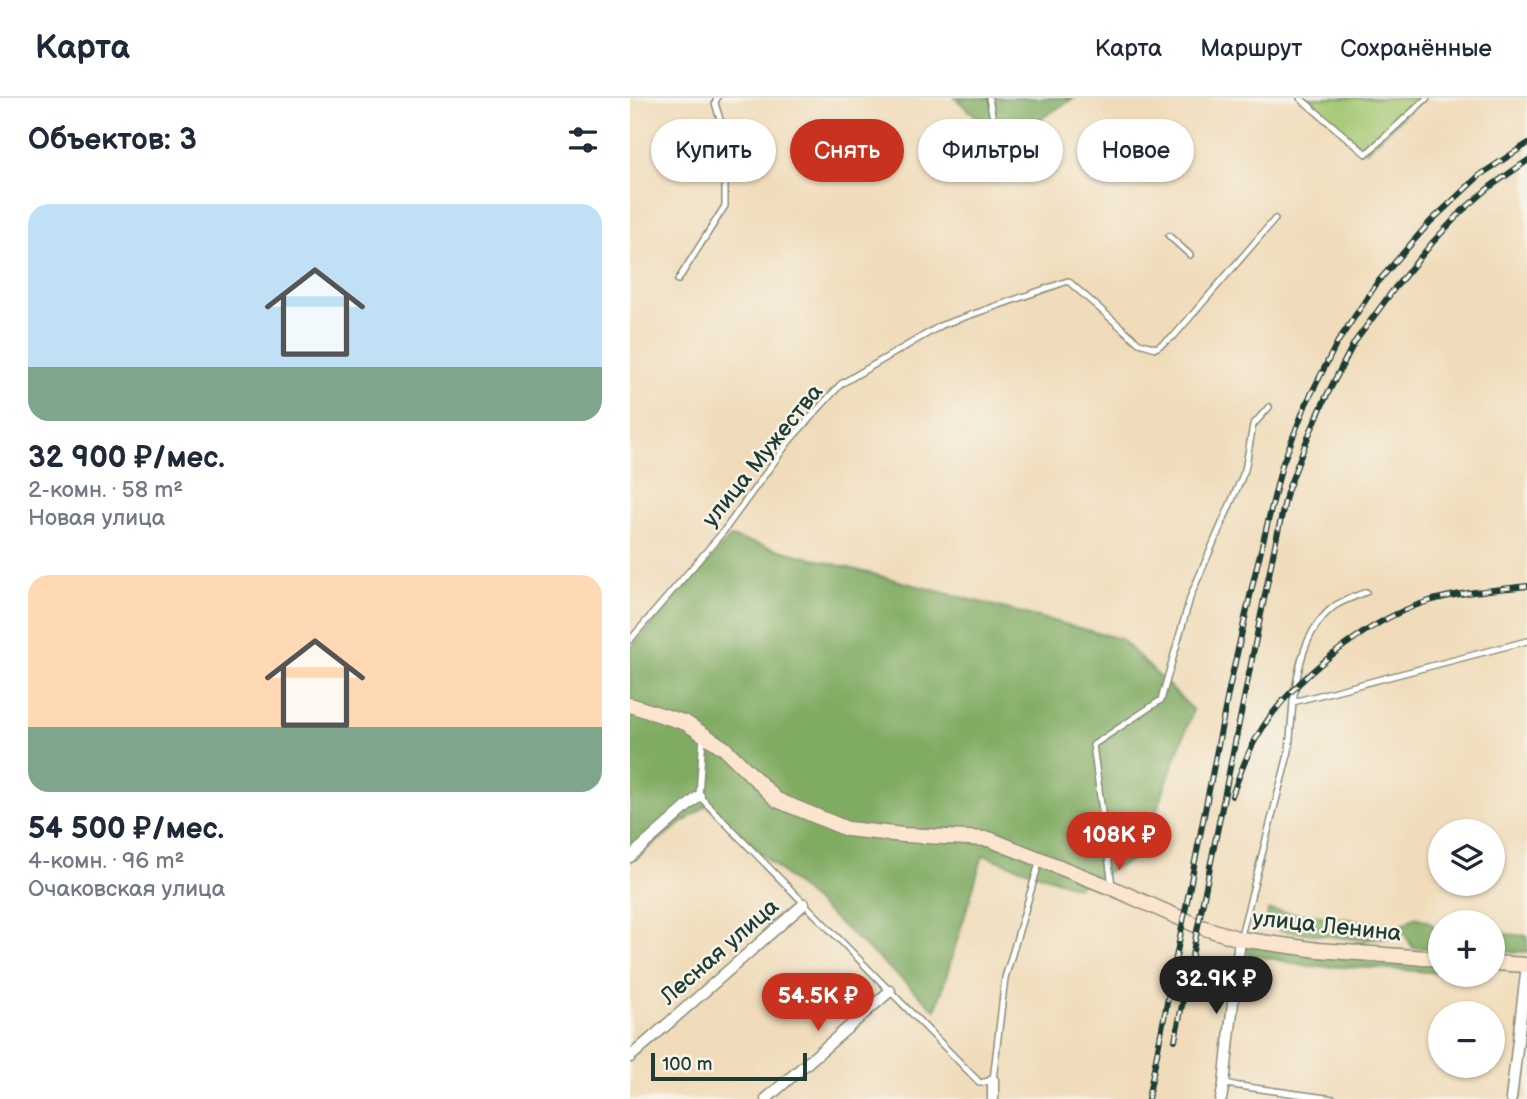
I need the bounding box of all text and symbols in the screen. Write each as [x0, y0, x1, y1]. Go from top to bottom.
text: Карта [35, 28, 130, 68]
text: Карта [1095, 34, 1162, 63]
text: Маршрут [1200, 34, 1302, 63]
text: Сохранённые [1340, 34, 1492, 63]
chip: Купить [651, 119, 776, 182]
chip: Снять [790, 119, 904, 182]
chip: Фильтры [918, 119, 1063, 182]
chip: Новое [1077, 119, 1194, 182]
icon: filters [564, 121, 602, 159]
text: Объектов: 3 [28, 122, 197, 158]
icon: home [252, 249, 378, 375]
street label: улица Мужества [696, 378, 829, 533]
text: 32 900 ₽/мес. [28, 440, 225, 476]
text: 2-комн. · 58 m² [28, 476, 183, 504]
text: Новая улица [28, 504, 165, 532]
icon: home [252, 620, 378, 746]
text: 54 500 ₽/мес. [28, 811, 224, 847]
pin: 108K ₽ [1062, 812, 1176, 872]
map controls [1428, 819, 1505, 1078]
button: layers [1428, 819, 1505, 896]
text: 108K ₽ [1082, 821, 1156, 849]
text: 4-комн. · 96 m² [28, 847, 184, 875]
text: Очаковская улица [28, 875, 225, 903]
street label: Лесная улица [654, 892, 785, 1012]
street label: улица Ленина [1251, 904, 1403, 948]
button: + [1428, 910, 1505, 987]
pin: 32.9K ₽ [1151, 956, 1281, 1016]
text: 32.9K ₽ [1176, 965, 1256, 993]
pin: 54.5K ₽ [753, 974, 883, 1033]
text: 54.5K ₽ [778, 982, 858, 1010]
button: − [1428, 1001, 1505, 1078]
scale bar [651, 1050, 807, 1082]
text: 100 m [662, 1053, 713, 1076]

